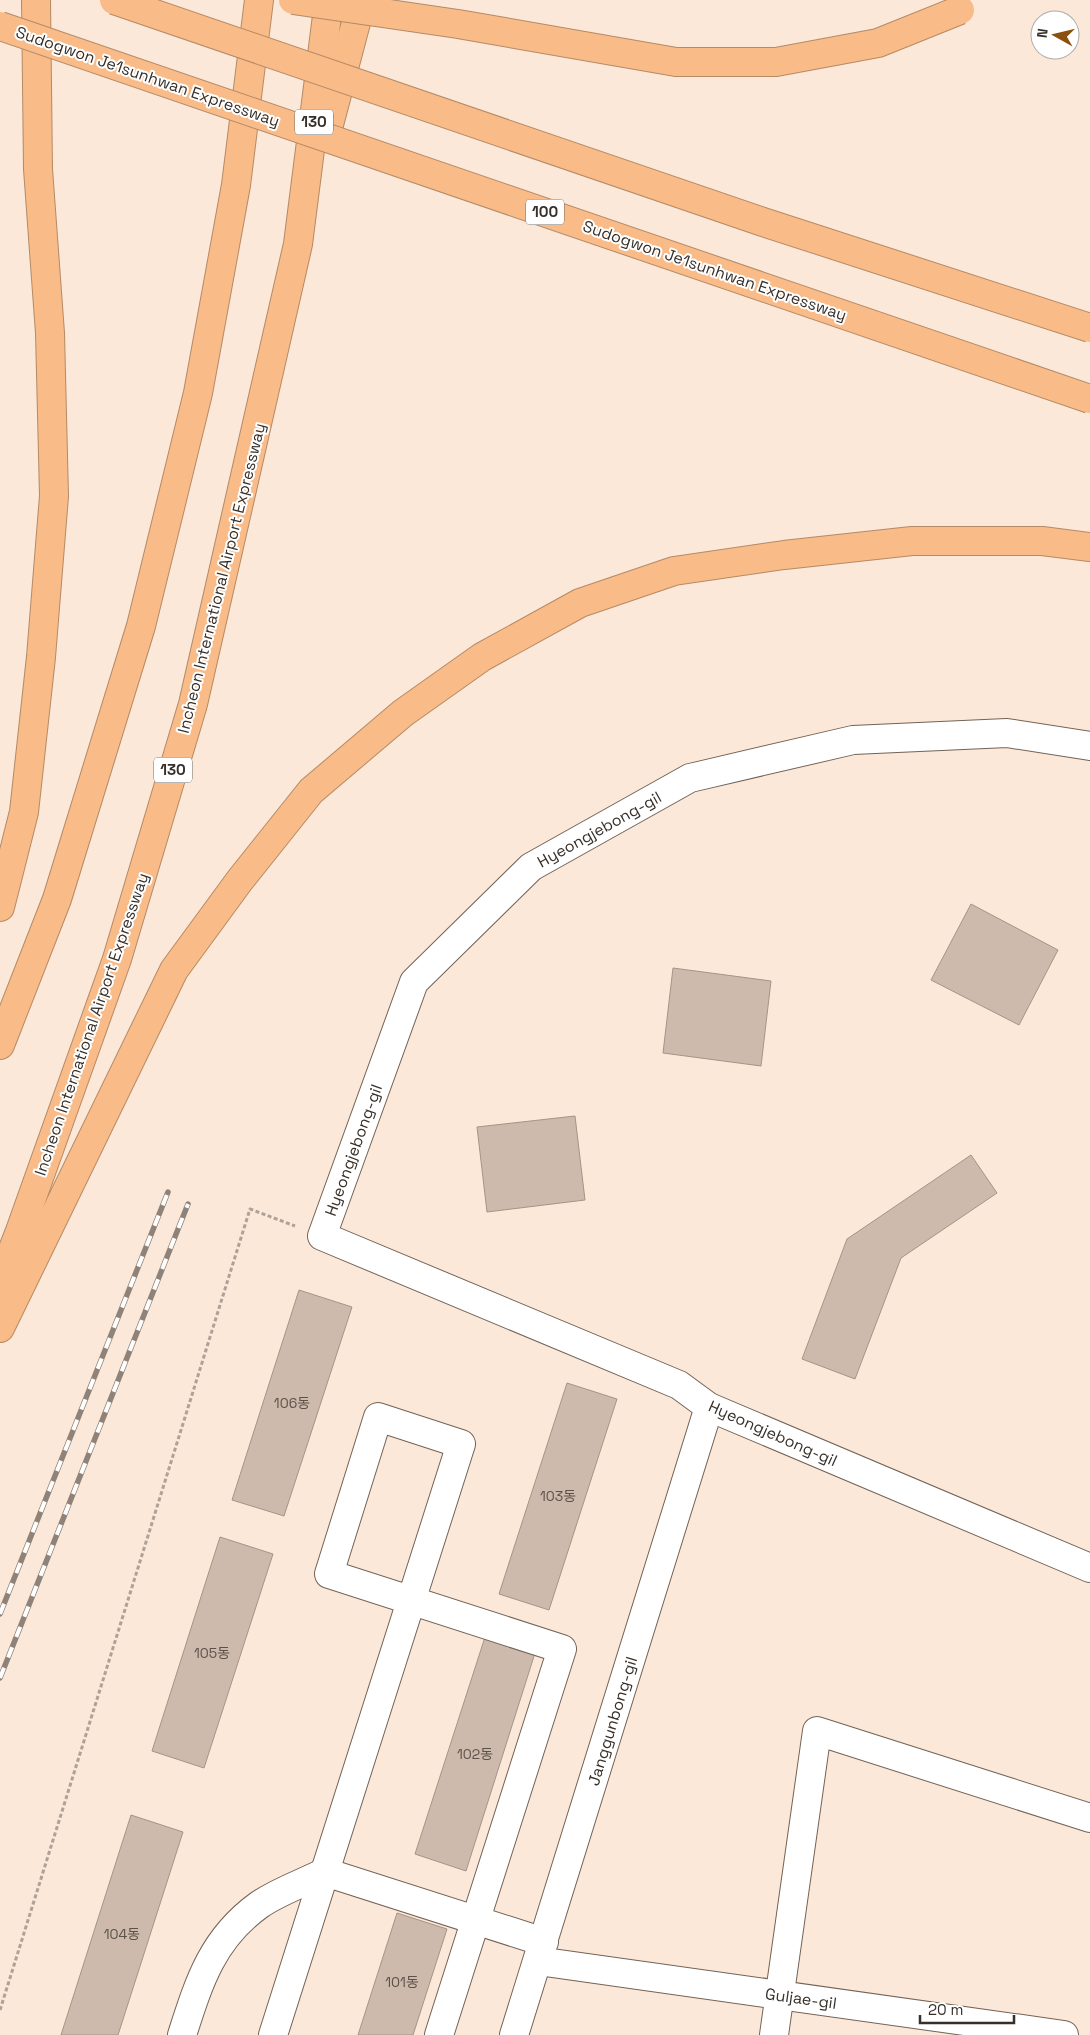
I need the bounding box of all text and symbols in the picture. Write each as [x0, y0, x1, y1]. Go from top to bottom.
north arrow [1030, 10, 1080, 60]
street label: Sudogwon Je1sunhwan Expressway [13, 21, 282, 132]
text: N [1033, 27, 1052, 39]
road number: 130 [295, 110, 333, 134]
road number: 100 [526, 200, 564, 224]
street label: Sudogwon Je1sunhwan Expressway [580, 215, 849, 326]
street label: Incheon International Airport Expressway [173, 421, 270, 735]
road number: 130 [154, 758, 192, 782]
street label: Hyeongjebong-gil [533, 787, 665, 872]
street label: Incheon International Airport Expressway [30, 870, 153, 1178]
street label: Hyeongjebong-gil [320, 1081, 387, 1219]
house number: 106동 [274, 1394, 310, 1412]
street label: Hyeongjebong-gil [705, 1396, 840, 1471]
house number: 103동 [540, 1487, 576, 1505]
house number: 105동 [194, 1644, 230, 1662]
street label: Janggunbong-gil [583, 1654, 642, 1788]
house number: 102동 [457, 1745, 493, 1763]
house number: 104동 [104, 1925, 140, 1943]
house number: 101동 [385, 1973, 419, 1991]
street label: Guljae-gil [764, 1983, 838, 2014]
scale bar [920, 1992, 1014, 2024]
text: 20 m [928, 2000, 963, 2019]

